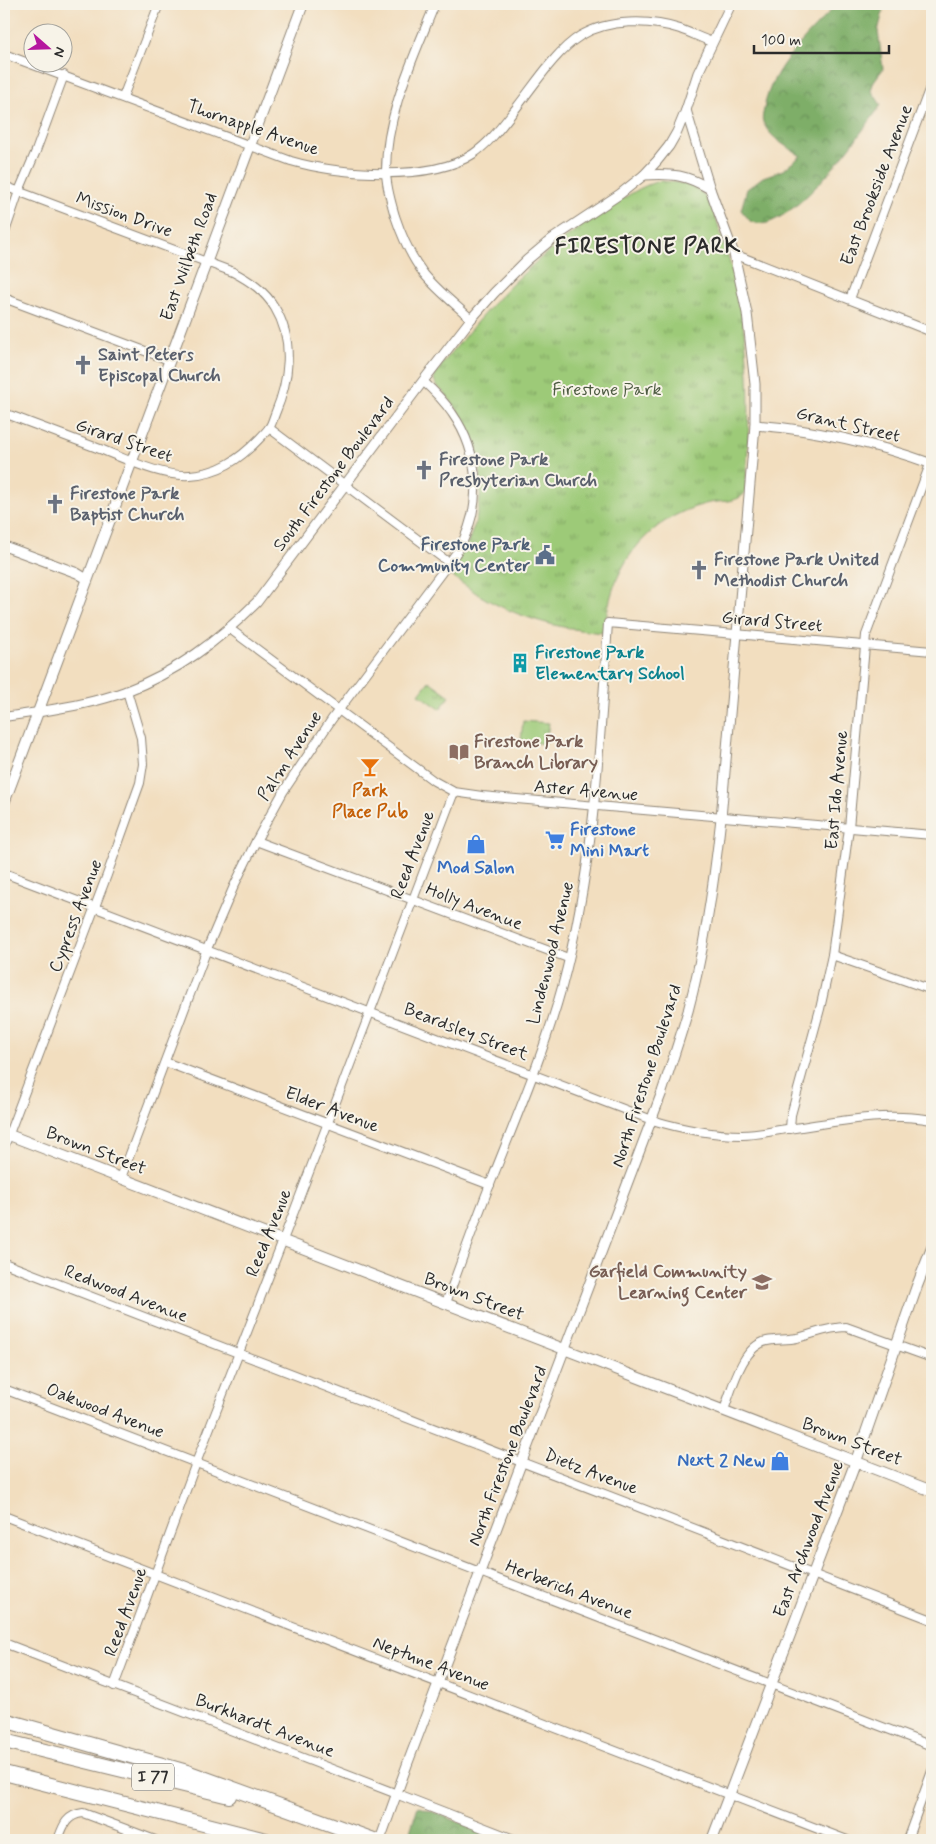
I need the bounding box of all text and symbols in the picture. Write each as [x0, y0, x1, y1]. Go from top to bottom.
north arrow [22, 22, 72, 72]
scale bar [754, 22, 888, 54]
text: 100 m [761, 31, 801, 51]
text: N [49, 45, 69, 60]
street label: Thornapple Avenue [184, 94, 322, 162]
street label: East Brookside Avenue [835, 101, 919, 269]
street label: Mission Drive [72, 186, 176, 244]
street label: East Wilbeth Road [155, 190, 223, 324]
district label: FIRESTONE PARK [555, 233, 741, 261]
place label: Saint Peters Episcopal Church [98, 343, 221, 388]
church icon: Saint Peters Episcopal Church [72, 354, 94, 376]
park label: Firestone Park [552, 378, 662, 402]
street label: South Firestone Boulevard [268, 391, 400, 557]
street label: Grant Street [794, 401, 903, 449]
street label: Girard Street [72, 413, 176, 469]
place label: Firestone Park Presbyterian Church [439, 448, 597, 493]
church icon: Firestone Park Presbyterian Church [413, 459, 435, 481]
place label: Firestone Park Baptist Church [70, 482, 185, 527]
church icon: Firestone Park Baptist Church [44, 493, 66, 515]
place label: Firestone Park Community Center [378, 533, 530, 578]
public building icon: Firestone Park Community Center [534, 544, 556, 566]
place label: Firestone Park United Methodist Church [714, 548, 879, 593]
church icon: Firestone Park United Methodist Church [688, 559, 710, 581]
street label: Girard Street [721, 606, 824, 638]
place label: Firestone Park Elementary School [535, 641, 685, 686]
building icon: Firestone Park Elementary School [509, 652, 531, 674]
street label: Palm Avenue [252, 707, 328, 805]
street label: East Ido Avenue [820, 729, 854, 851]
place label: Firestone Park Branch Library [474, 730, 598, 775]
library icon: Firestone Park Branch Library [448, 741, 470, 763]
bar icon: Park Place Pub [359, 756, 381, 778]
street label: Aster Avenue [533, 774, 639, 808]
place label: Park Place Pub [332, 779, 408, 824]
street label: Reed Avenue [385, 807, 441, 903]
place label: Firestone Mini Mart [570, 818, 649, 863]
supermarket icon: Firestone Mini Mart [544, 829, 566, 851]
shop icon: Mod Salon [465, 833, 487, 855]
street label: Cypress Avenue [43, 856, 109, 976]
place label: Mod Salon [437, 856, 515, 880]
street label: Holly Avenue [422, 877, 526, 937]
street label: Lindenwood Avenue [522, 879, 580, 1027]
street label: North Firestone Boulevard [606, 981, 688, 1171]
street label: Beardsley Street [400, 997, 532, 1067]
street label: Elder Avenue [282, 1081, 382, 1139]
street label: Brown Street [42, 1121, 150, 1181]
street label: Reed Avenue [240, 1185, 298, 1281]
street label: Redwood Avenue [61, 1259, 192, 1329]
place label: Garfield Community Learning Center [589, 1260, 748, 1307]
street label: Brown Street [420, 1267, 528, 1327]
school or university icon: Garfield Community Learning Center [751, 1271, 773, 1293]
street label: North Firestone Boulevard [463, 1362, 553, 1550]
street label: Oakwood Avenue [43, 1378, 167, 1444]
street label: Brown Street [798, 1412, 906, 1472]
street label: Dietz Avenue [541, 1443, 641, 1501]
place label: Next 2 New [677, 1449, 765, 1473]
shop icon: Next 2 New [769, 1450, 791, 1472]
street label: East Archwood Avenue [768, 1457, 850, 1621]
street label: Herberich Avenue [502, 1555, 637, 1625]
street label: Reed Avenue [99, 1564, 153, 1660]
street label: Neptune Avenue [369, 1631, 493, 1697]
street label: Burkhardt Avenue [192, 1688, 338, 1764]
road number: I 77 [132, 1764, 174, 1790]

